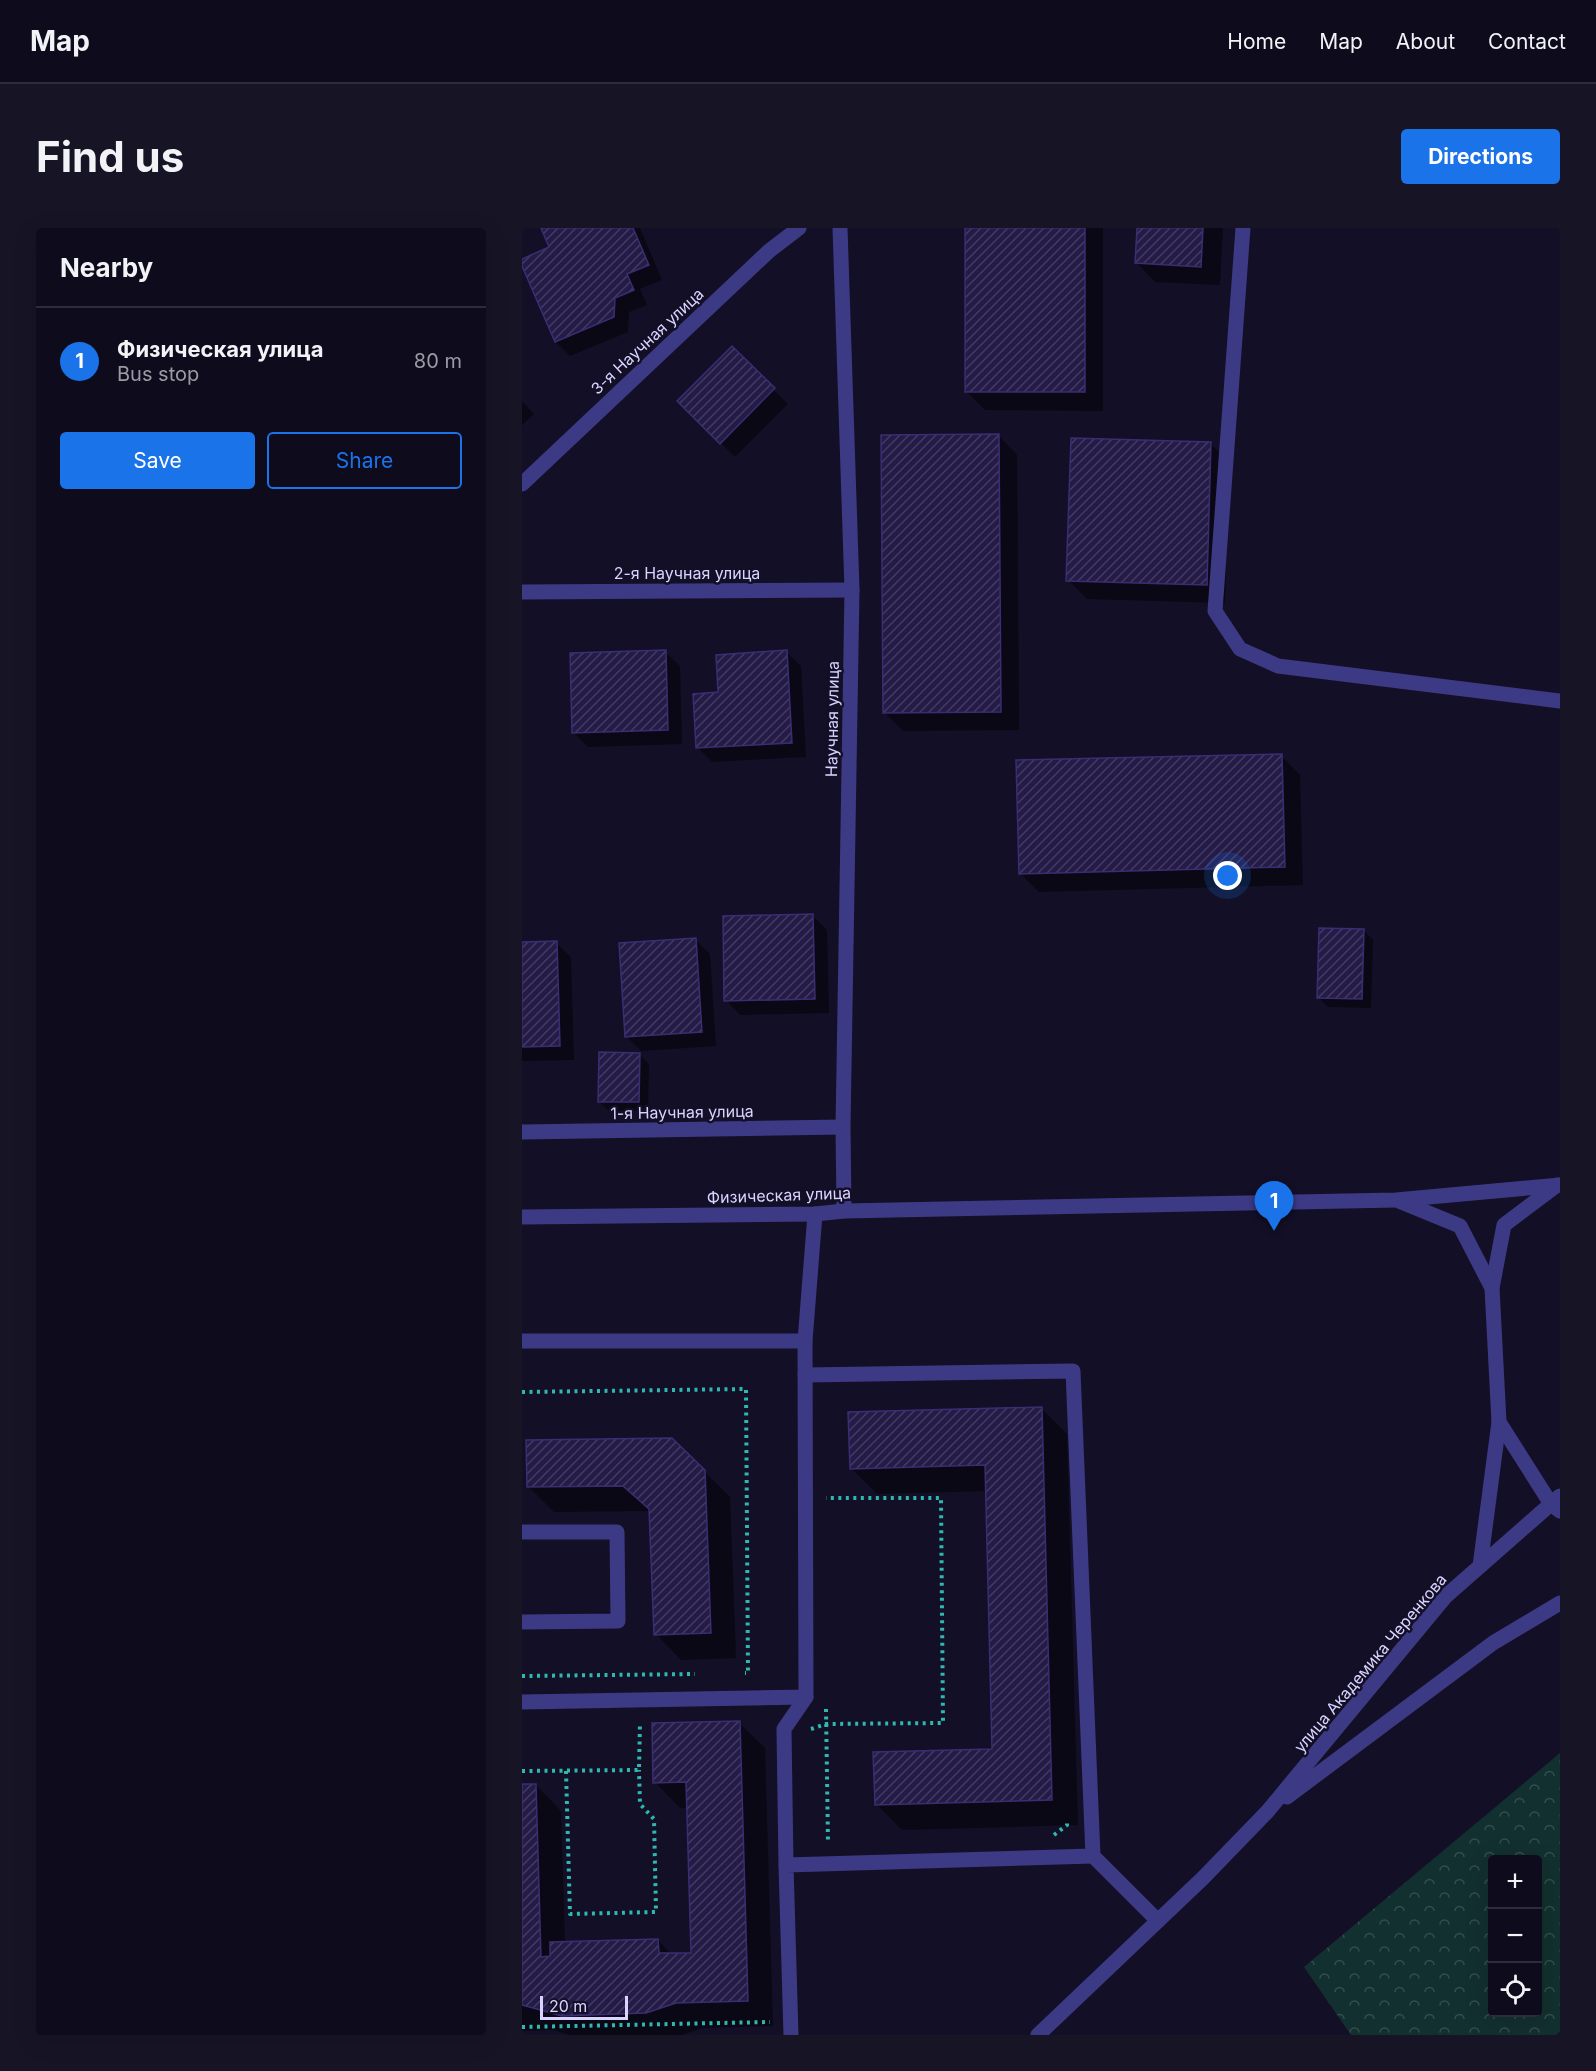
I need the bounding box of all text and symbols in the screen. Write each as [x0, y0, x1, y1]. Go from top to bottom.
text: Map [30, 24, 90, 58]
text: Home [1227, 29, 1286, 54]
text: Map [1319, 29, 1363, 54]
text: About [1396, 29, 1455, 54]
text: Contact [1488, 29, 1566, 54]
button: Directions [1401, 129, 1560, 184]
text: Find us [36, 131, 184, 182]
text: Nearby [60, 252, 153, 283]
street label: 3-я Научная улица [587, 284, 707, 398]
text: Физическая улица [117, 336, 323, 362]
text: 1 [75, 349, 84, 373]
text: 80 m [414, 349, 462, 373]
text: Bus stop [117, 362, 199, 386]
button: Save [60, 432, 255, 489]
button: Share [267, 432, 462, 489]
street label: 2-я Научная улица [614, 563, 760, 583]
street label: Научная улица [821, 661, 843, 777]
your location [1213, 861, 1242, 890]
street label: 1-я Научная улица [610, 1101, 754, 1123]
street label: Физическая улица [707, 1182, 851, 1208]
pin: 1 [1254, 1182, 1293, 1231]
street label: улица Академика Черенкова [1289, 1570, 1451, 1756]
map controls [1488, 1855, 1542, 2017]
button: + [1488, 1855, 1542, 1909]
button: − [1488, 1909, 1542, 1963]
button: locate [1488, 1963, 1542, 2017]
scale bar [540, 1993, 628, 2020]
text: 20 m [549, 1996, 587, 2016]

